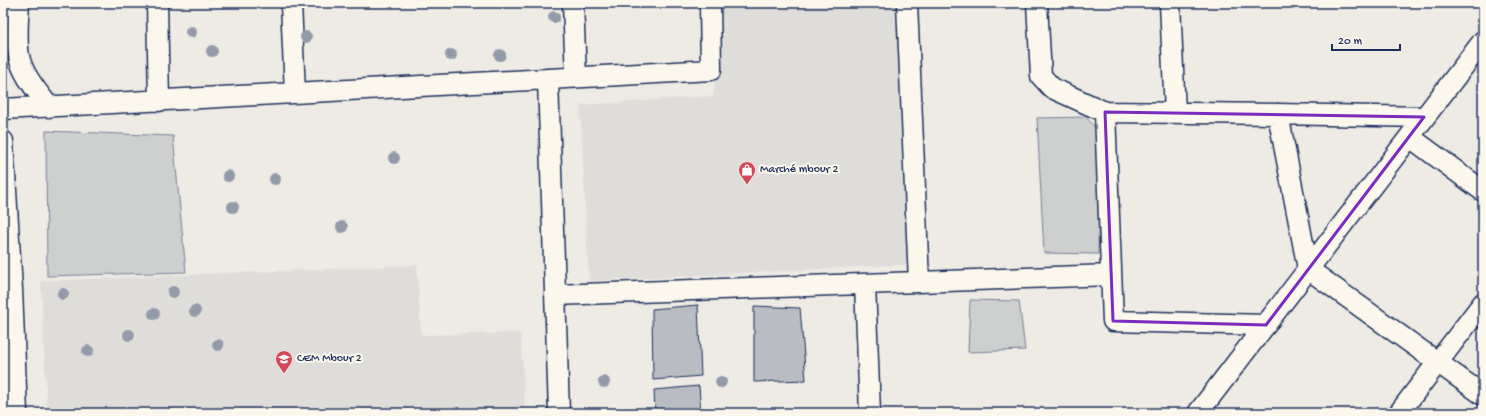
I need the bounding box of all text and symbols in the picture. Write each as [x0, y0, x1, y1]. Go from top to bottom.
scale bar [1332, 26, 1400, 52]
text: 20 m [1338, 35, 1363, 49]
shop icon: Marché mbour 2 [737, 160, 757, 185]
place label: Marché mbour 2 [760, 163, 839, 177]
school or university icon: CEM Mbour 2 [274, 349, 294, 374]
place label: CEM Mbour 2 [297, 352, 362, 366]

